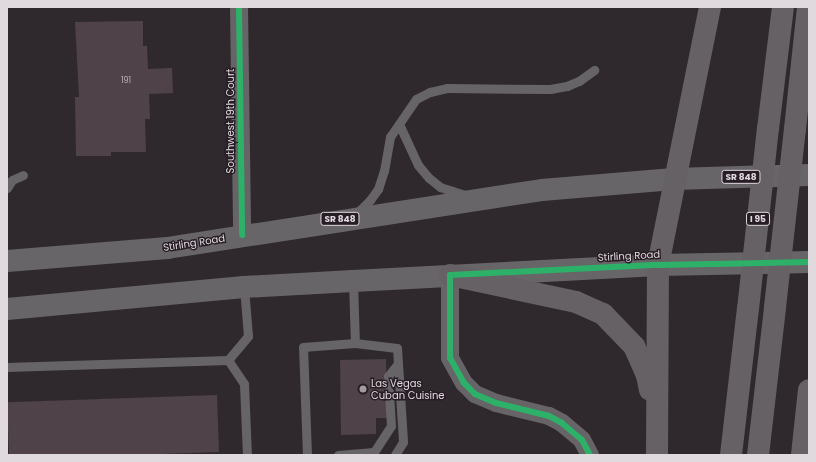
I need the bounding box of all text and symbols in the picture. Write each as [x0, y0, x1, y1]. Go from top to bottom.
street label: Southwest 19th Court [225, 69, 237, 173]
house number: 191 [121, 76, 131, 86]
road number: SR 848 [721, 170, 761, 184]
road number: SR 848 [320, 212, 360, 226]
road number: I 95 [746, 212, 770, 226]
street label: Stirling Road [162, 232, 226, 254]
street label: Stirling Road [598, 248, 660, 264]
place label: Las Vegas Cuban Cuisine [371, 377, 445, 400]
marker: Las Vegas Cuban Cuisine [358, 384, 368, 394]

